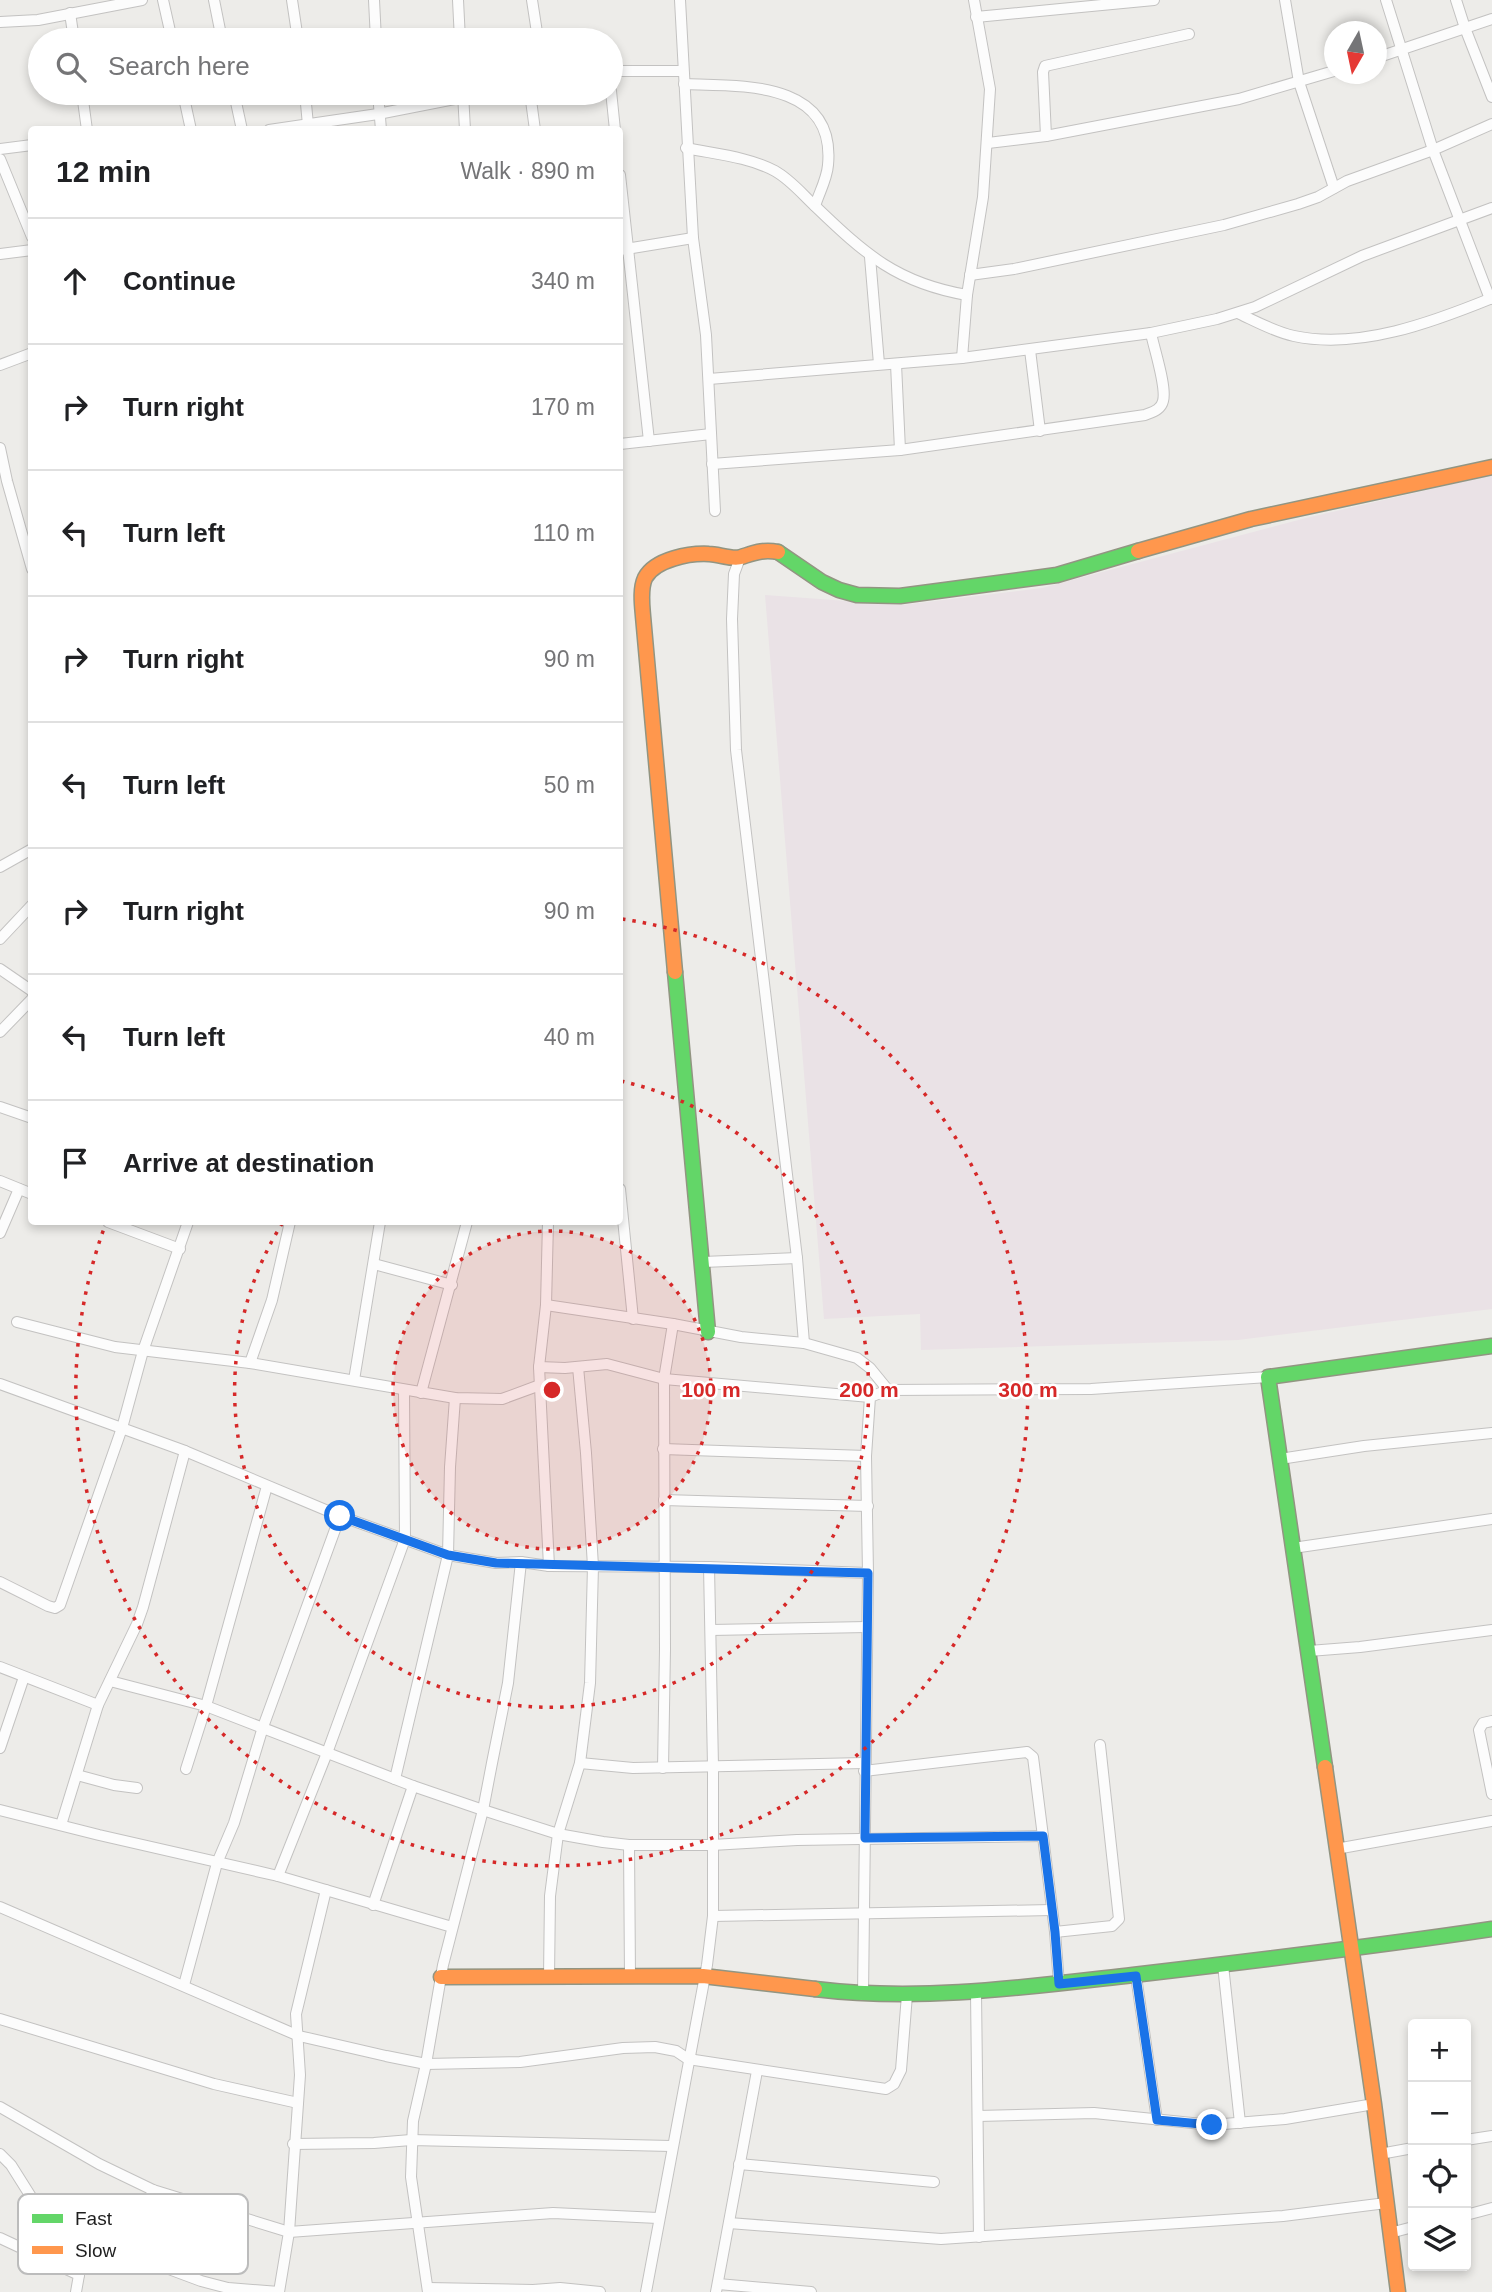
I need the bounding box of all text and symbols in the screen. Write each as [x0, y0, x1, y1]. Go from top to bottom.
north arrow [1324, 21, 1387, 84]
search box [28, 28, 623, 105]
icon: search [52, 48, 90, 86]
text: Search here [108, 51, 250, 81]
text: 12 min [56, 155, 151, 188]
text: Walk · 890 m [460, 158, 595, 184]
icon: ahead [56, 262, 94, 300]
text: Continue [123, 266, 236, 296]
text: 340 m [531, 268, 595, 294]
icon: right [56, 388, 94, 426]
text: Turn right [123, 392, 244, 422]
text: 170 m [531, 394, 595, 420]
icon: left [56, 514, 94, 552]
text: Turn left [123, 518, 225, 548]
text: 110 m [533, 520, 595, 546]
icon: right [56, 640, 94, 678]
text: Turn right [123, 644, 244, 674]
text: 90 m [544, 646, 595, 672]
icon: left [56, 766, 94, 804]
text: Turn left [123, 770, 225, 800]
text: 50 m [544, 772, 595, 798]
icon: right [56, 892, 94, 930]
text: Turn right [123, 896, 244, 926]
text: 90 m [544, 898, 595, 924]
icon: left [56, 1018, 94, 1056]
text: Turn left [123, 1022, 225, 1052]
text: 40 m [544, 1024, 595, 1050]
icon: arrive [56, 1144, 94, 1182]
text: Arrive at destination [123, 1148, 374, 1178]
centre of rings [540, 1378, 564, 1402]
text: 100 m [681, 1378, 741, 1401]
text: 200 m [839, 1378, 899, 1401]
text: 300 m [998, 1378, 1058, 1401]
route start [324, 1500, 355, 1531]
map controls [1408, 2019, 1471, 2271]
button: + [1408, 2019, 1471, 2082]
button: − [1408, 2082, 1471, 2145]
route end [1196, 2109, 1227, 2140]
button: locate [1408, 2145, 1471, 2208]
legend [18, 2194, 248, 2274]
text: Fast [75, 2208, 113, 2229]
button: layers [1408, 2208, 1471, 2271]
text: Slow [75, 2240, 116, 2261]

